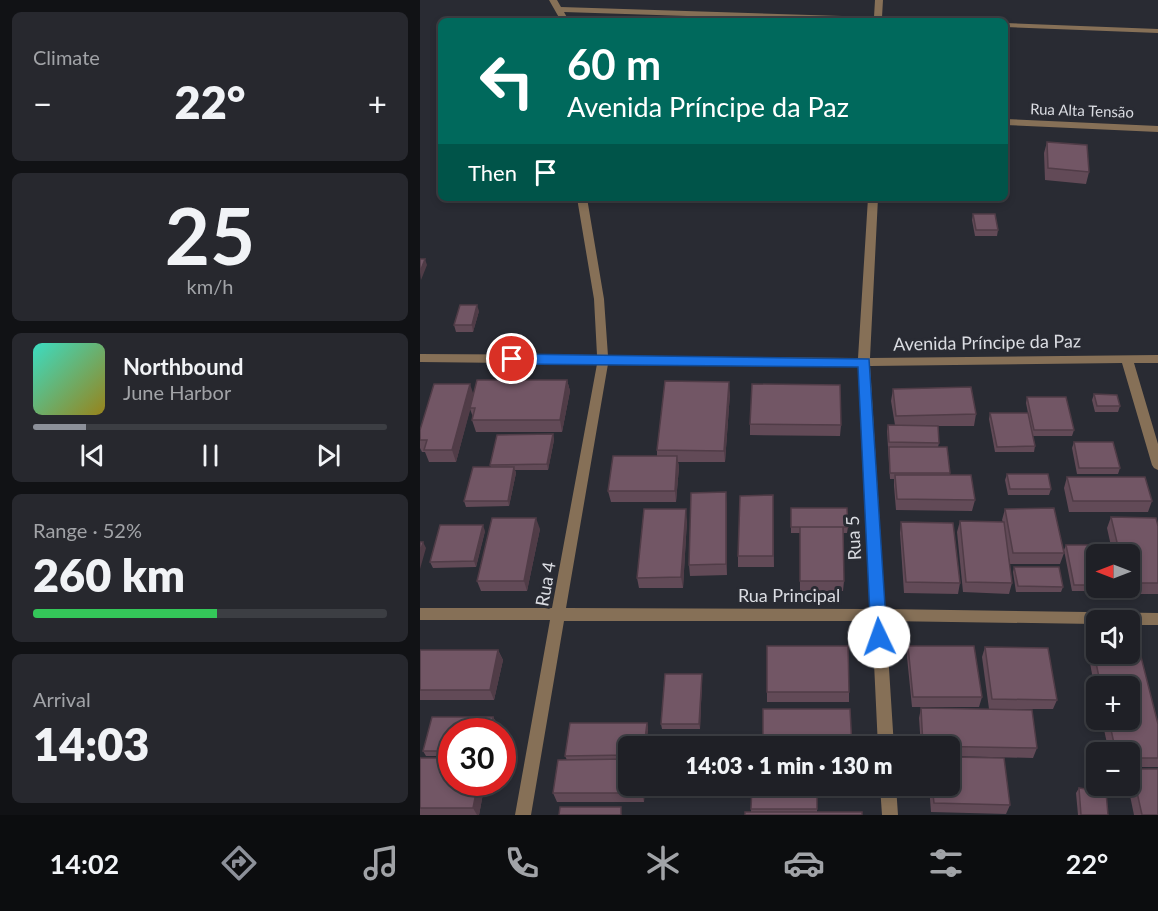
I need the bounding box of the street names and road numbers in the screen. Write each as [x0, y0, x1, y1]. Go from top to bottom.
street label: Rua Alta Tensão [1030, 99, 1134, 121]
street label: Avenida Príncipe da Paz [893, 329, 1081, 355]
street label: Rua 5 [841, 515, 865, 561]
street label: Rua 4 [530, 560, 560, 608]
street label: Rua Principal [738, 584, 840, 606]

